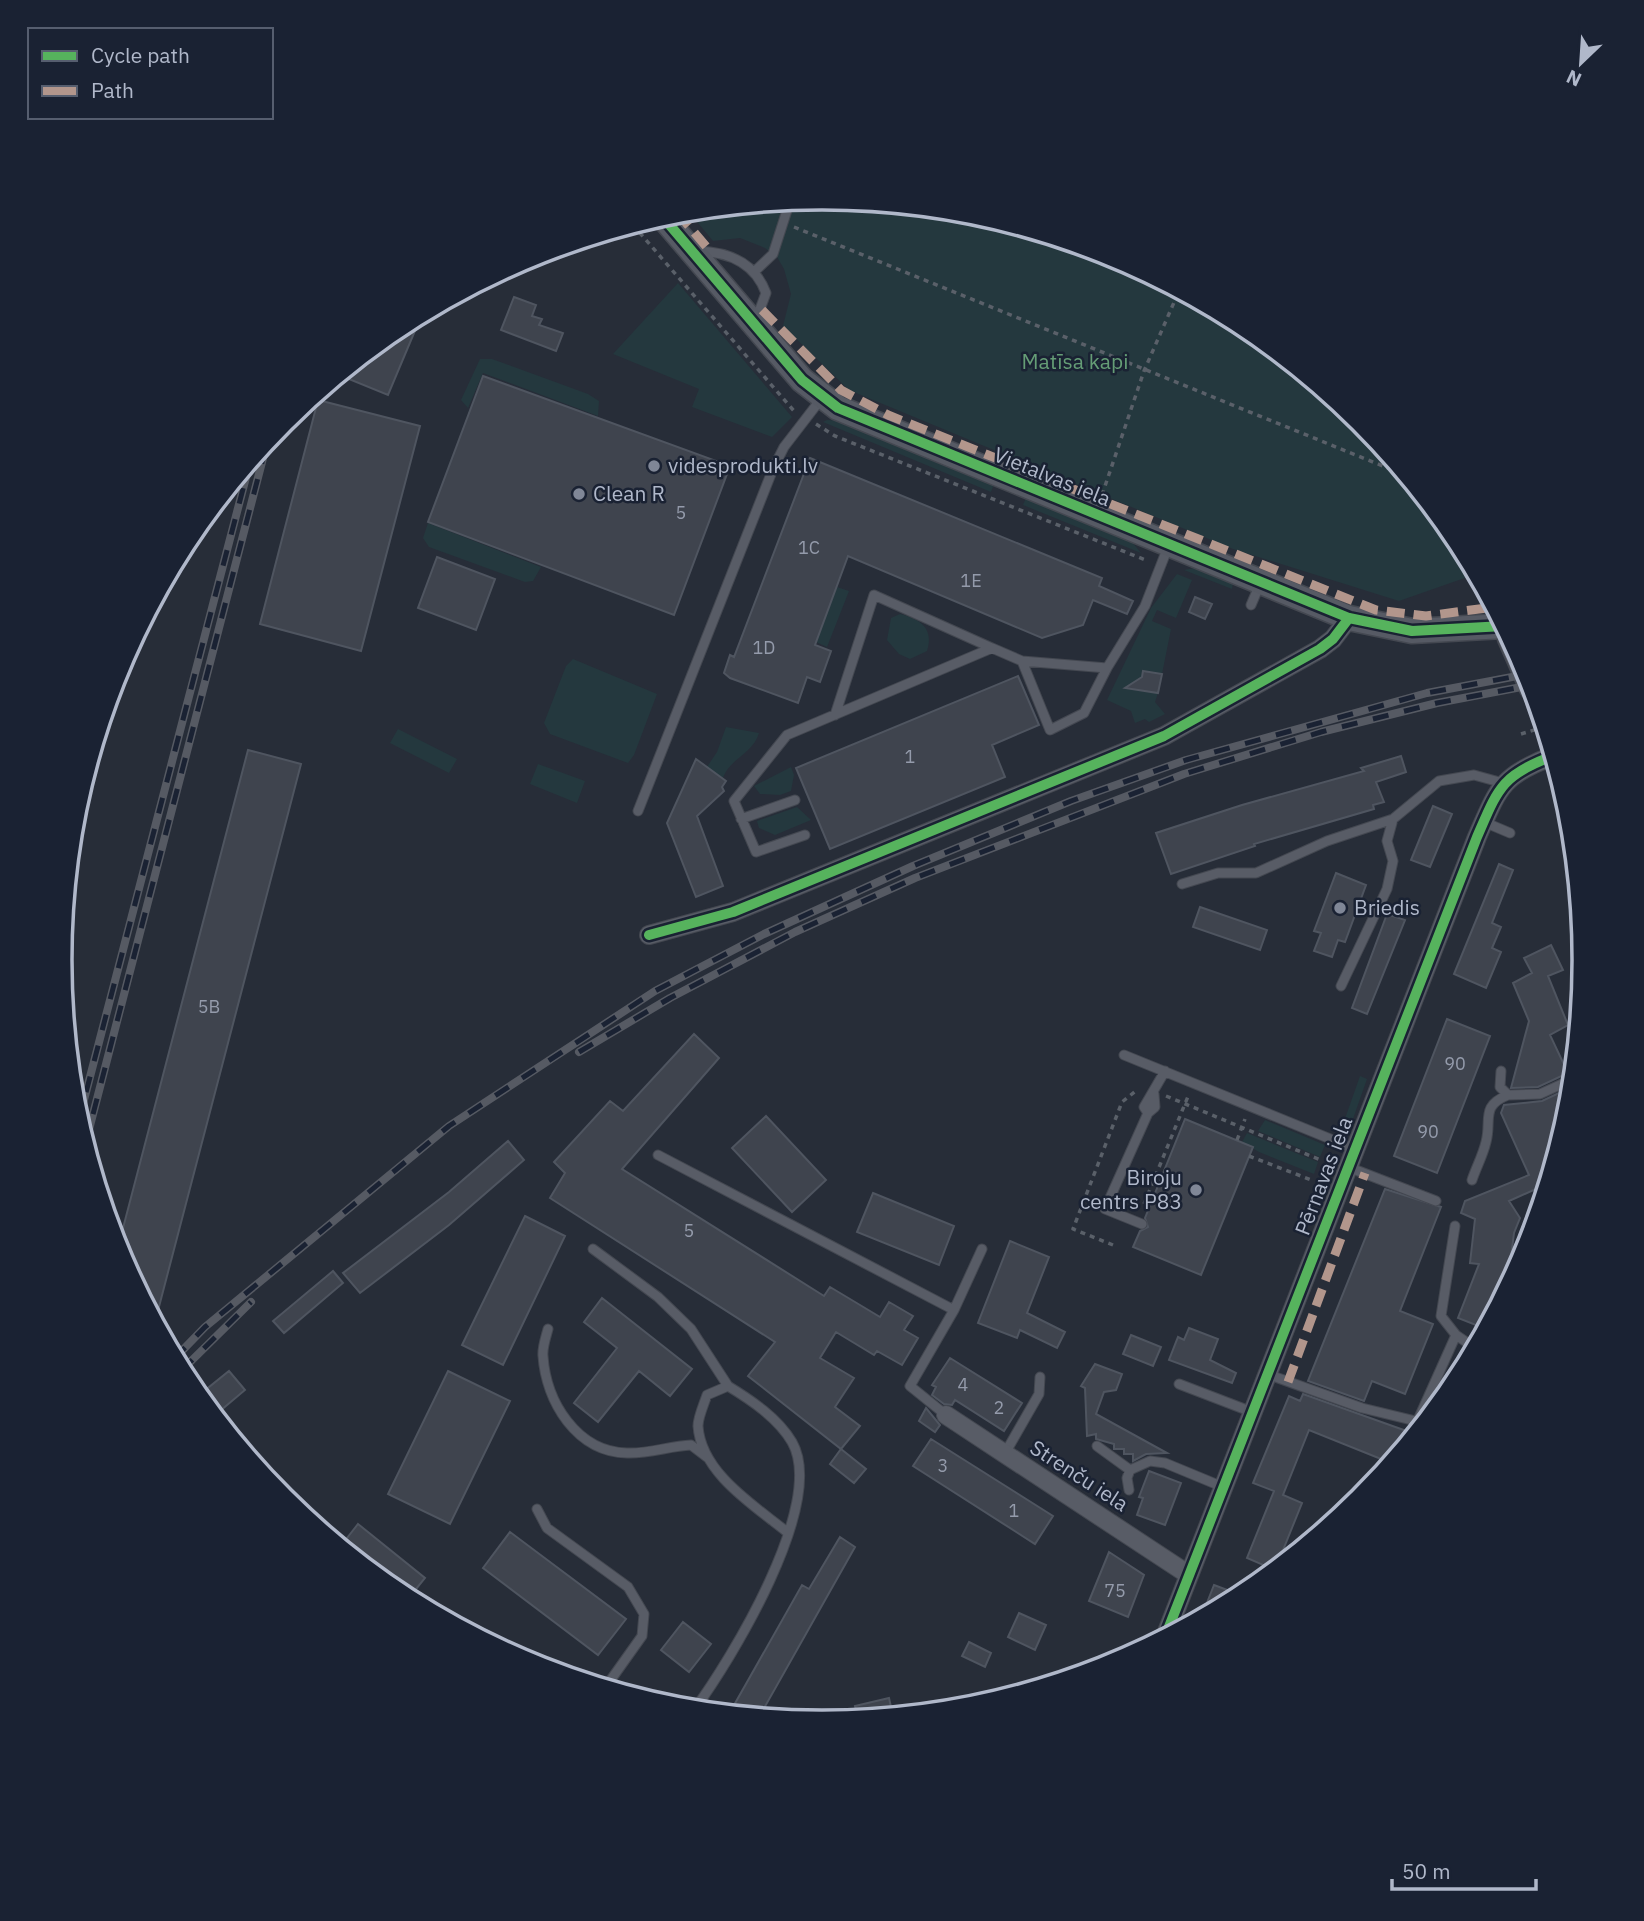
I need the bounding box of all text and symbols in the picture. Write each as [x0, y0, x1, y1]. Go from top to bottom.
legend [28, 28, 273, 119]
north arrow [1546, 28, 1616, 98]
text: Cycle path [91, 41, 190, 69]
text: N [1563, 65, 1585, 92]
text: Path [91, 76, 134, 104]
park label: Matīsa kapi [1022, 347, 1128, 375]
street label: Vietalvas iela [990, 440, 1115, 512]
place label: videsprodukti.lv [668, 451, 818, 479]
marker: videsprodukti.lv [646, 458, 662, 474]
place label: Clean R [593, 479, 665, 507]
marker: Clean R [571, 486, 587, 502]
house number: 5 [676, 501, 686, 524]
house number: 1C [798, 536, 820, 559]
house number: 1E [960, 569, 982, 592]
house number: 1D [753, 636, 775, 659]
house number: 1 [905, 745, 915, 768]
place label: Briedis [1354, 893, 1420, 921]
marker: Briedis [1332, 900, 1348, 916]
house number: 5B [198, 995, 220, 1018]
house number: 90 [1444, 1052, 1466, 1075]
street label: Pērnavas iela [1288, 1112, 1358, 1239]
house number: 90 [1417, 1120, 1439, 1143]
place label: Biroju centrs P83 [1080, 1163, 1182, 1215]
marker: Biroju centrs P83 [1188, 1182, 1204, 1198]
house number: 5 [684, 1219, 694, 1242]
house number: 4 [958, 1373, 969, 1396]
house number: 2 [994, 1396, 1004, 1419]
street label: Strenču iela [1025, 1433, 1134, 1517]
house number: 3 [938, 1454, 948, 1477]
house number: 1 [1009, 1499, 1019, 1522]
house number: 75 [1104, 1579, 1126, 1602]
scale bar [1392, 1848, 1536, 1892]
text: 50 m [1402, 1857, 1451, 1885]

